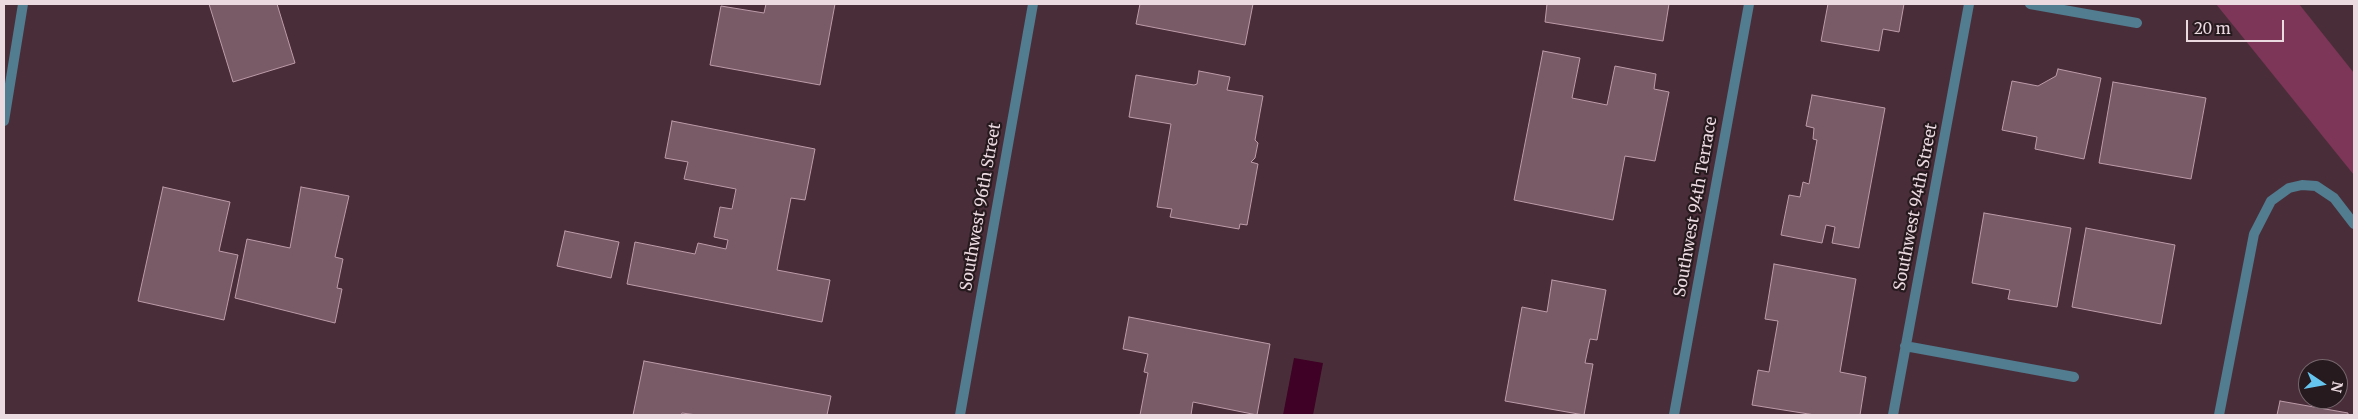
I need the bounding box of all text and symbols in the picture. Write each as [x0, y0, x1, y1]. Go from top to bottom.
scale bar [2188, 10, 2286, 42]
text: 20 m [2194, 19, 2231, 38]
street label: Southwest 94th Terrace [1671, 115, 1721, 299]
street label: Southwest 96th Street [957, 121, 1005, 293]
street label: Southwest 94th Street [1890, 122, 1942, 292]
north arrow [2298, 359, 2348, 409]
text: N [2327, 380, 2347, 394]

